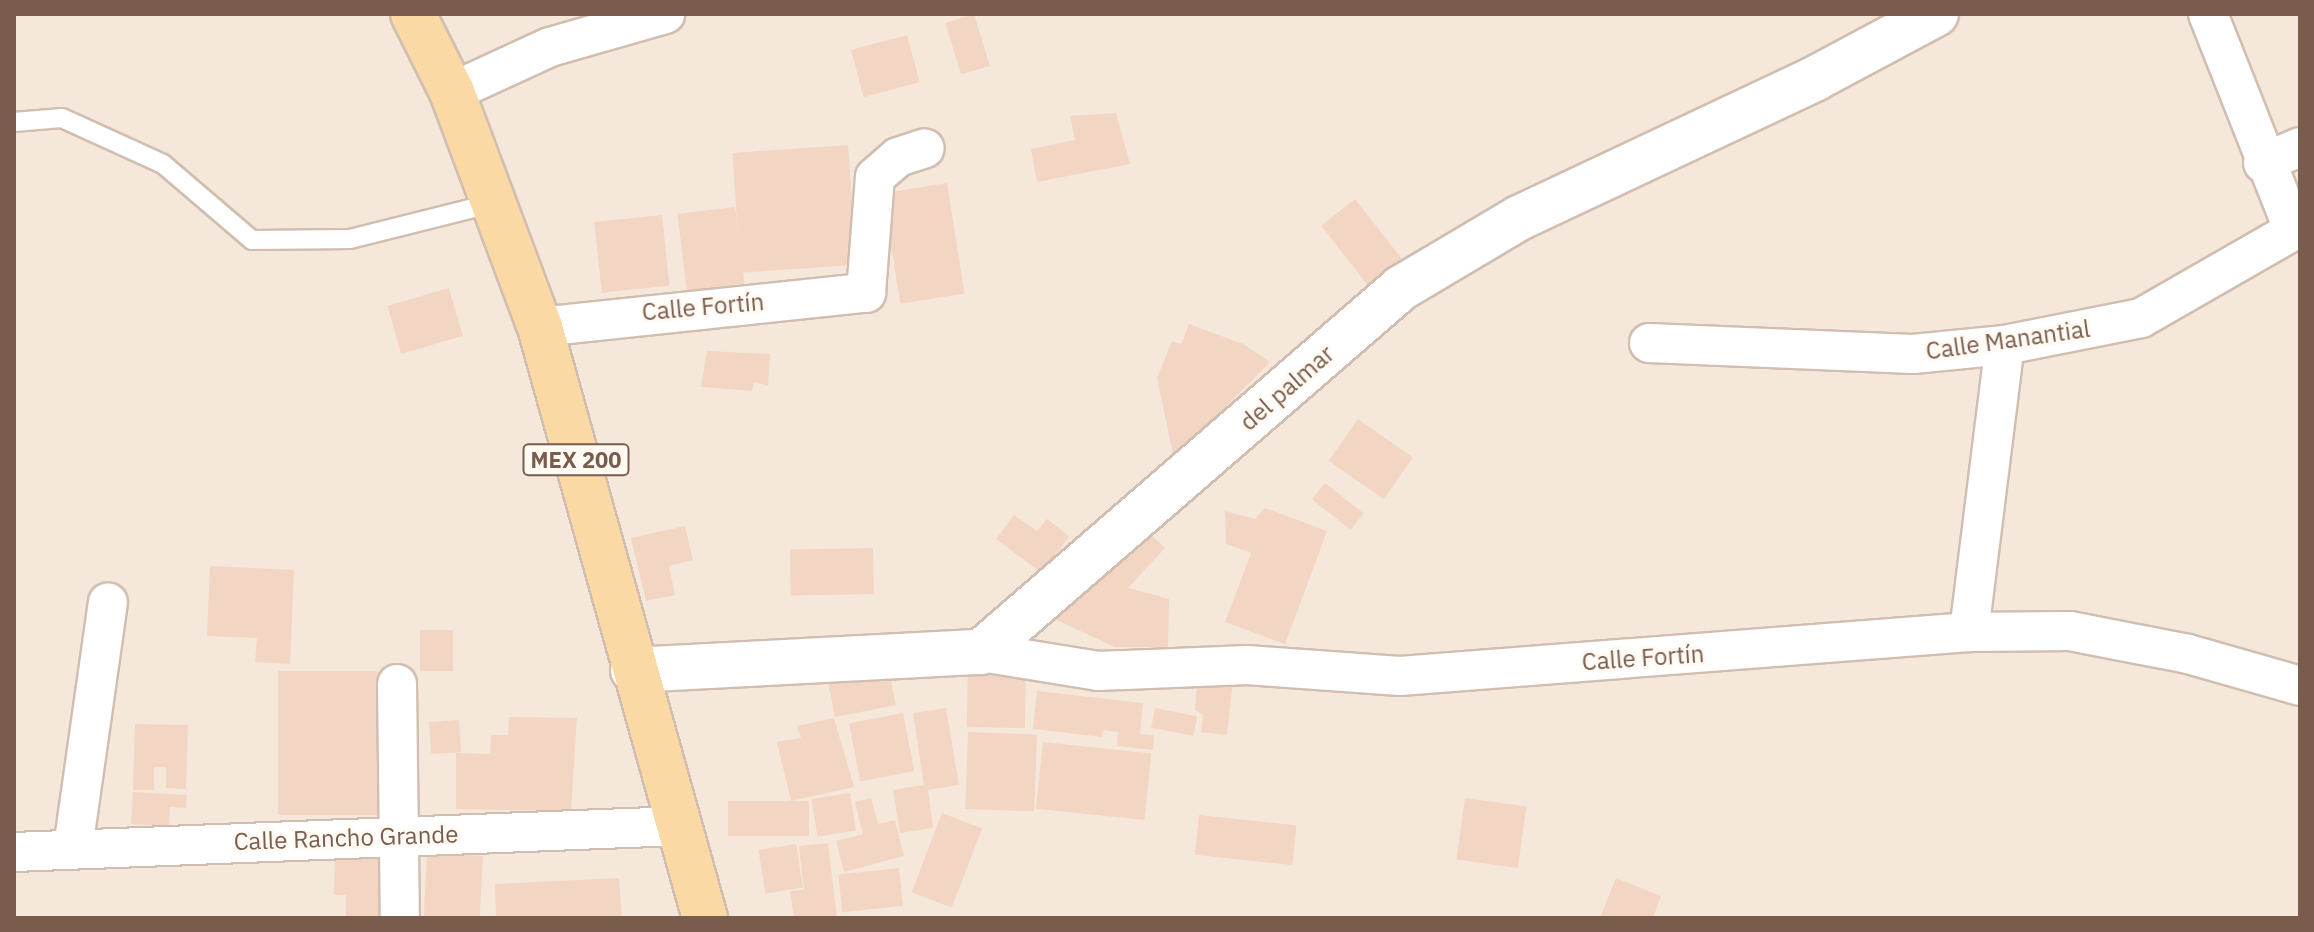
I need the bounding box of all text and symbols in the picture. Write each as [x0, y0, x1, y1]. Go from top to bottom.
street label: Calle Fortín [641, 287, 765, 327]
street label: Calle Manantial [1924, 314, 2092, 366]
street label: del palmar [1234, 339, 1340, 437]
road number: MEX 200 [522, 442, 630, 478]
street label: Calle Fortín [1581, 639, 1705, 677]
street label: Calle Rancho Grande [233, 820, 459, 856]

